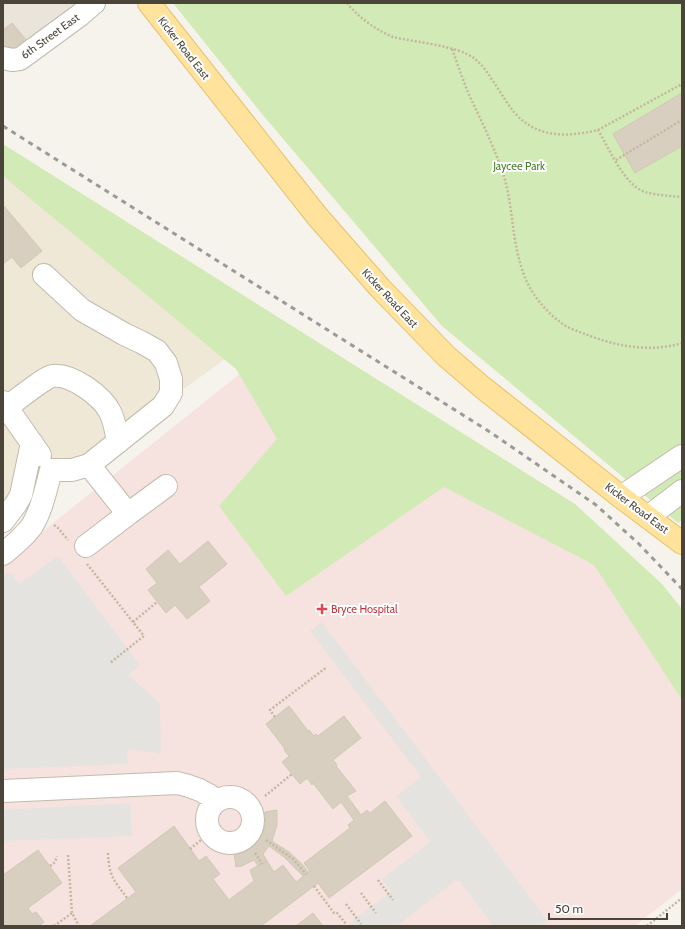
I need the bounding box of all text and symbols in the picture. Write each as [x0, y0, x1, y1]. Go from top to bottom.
street label: 6th Street East [18, 10, 82, 62]
street label: Kicker Road East [155, 14, 213, 83]
park label: Jaycee Park [492, 159, 545, 173]
street label: Kicker Road East [359, 265, 421, 331]
street label: Kicker Road East [602, 480, 672, 537]
place label: Bryce Hospital [331, 602, 398, 616]
marker: Bryce Hospital [316, 603, 328, 615]
scale bar [549, 895, 667, 921]
text: 50 m [555, 901, 583, 916]

